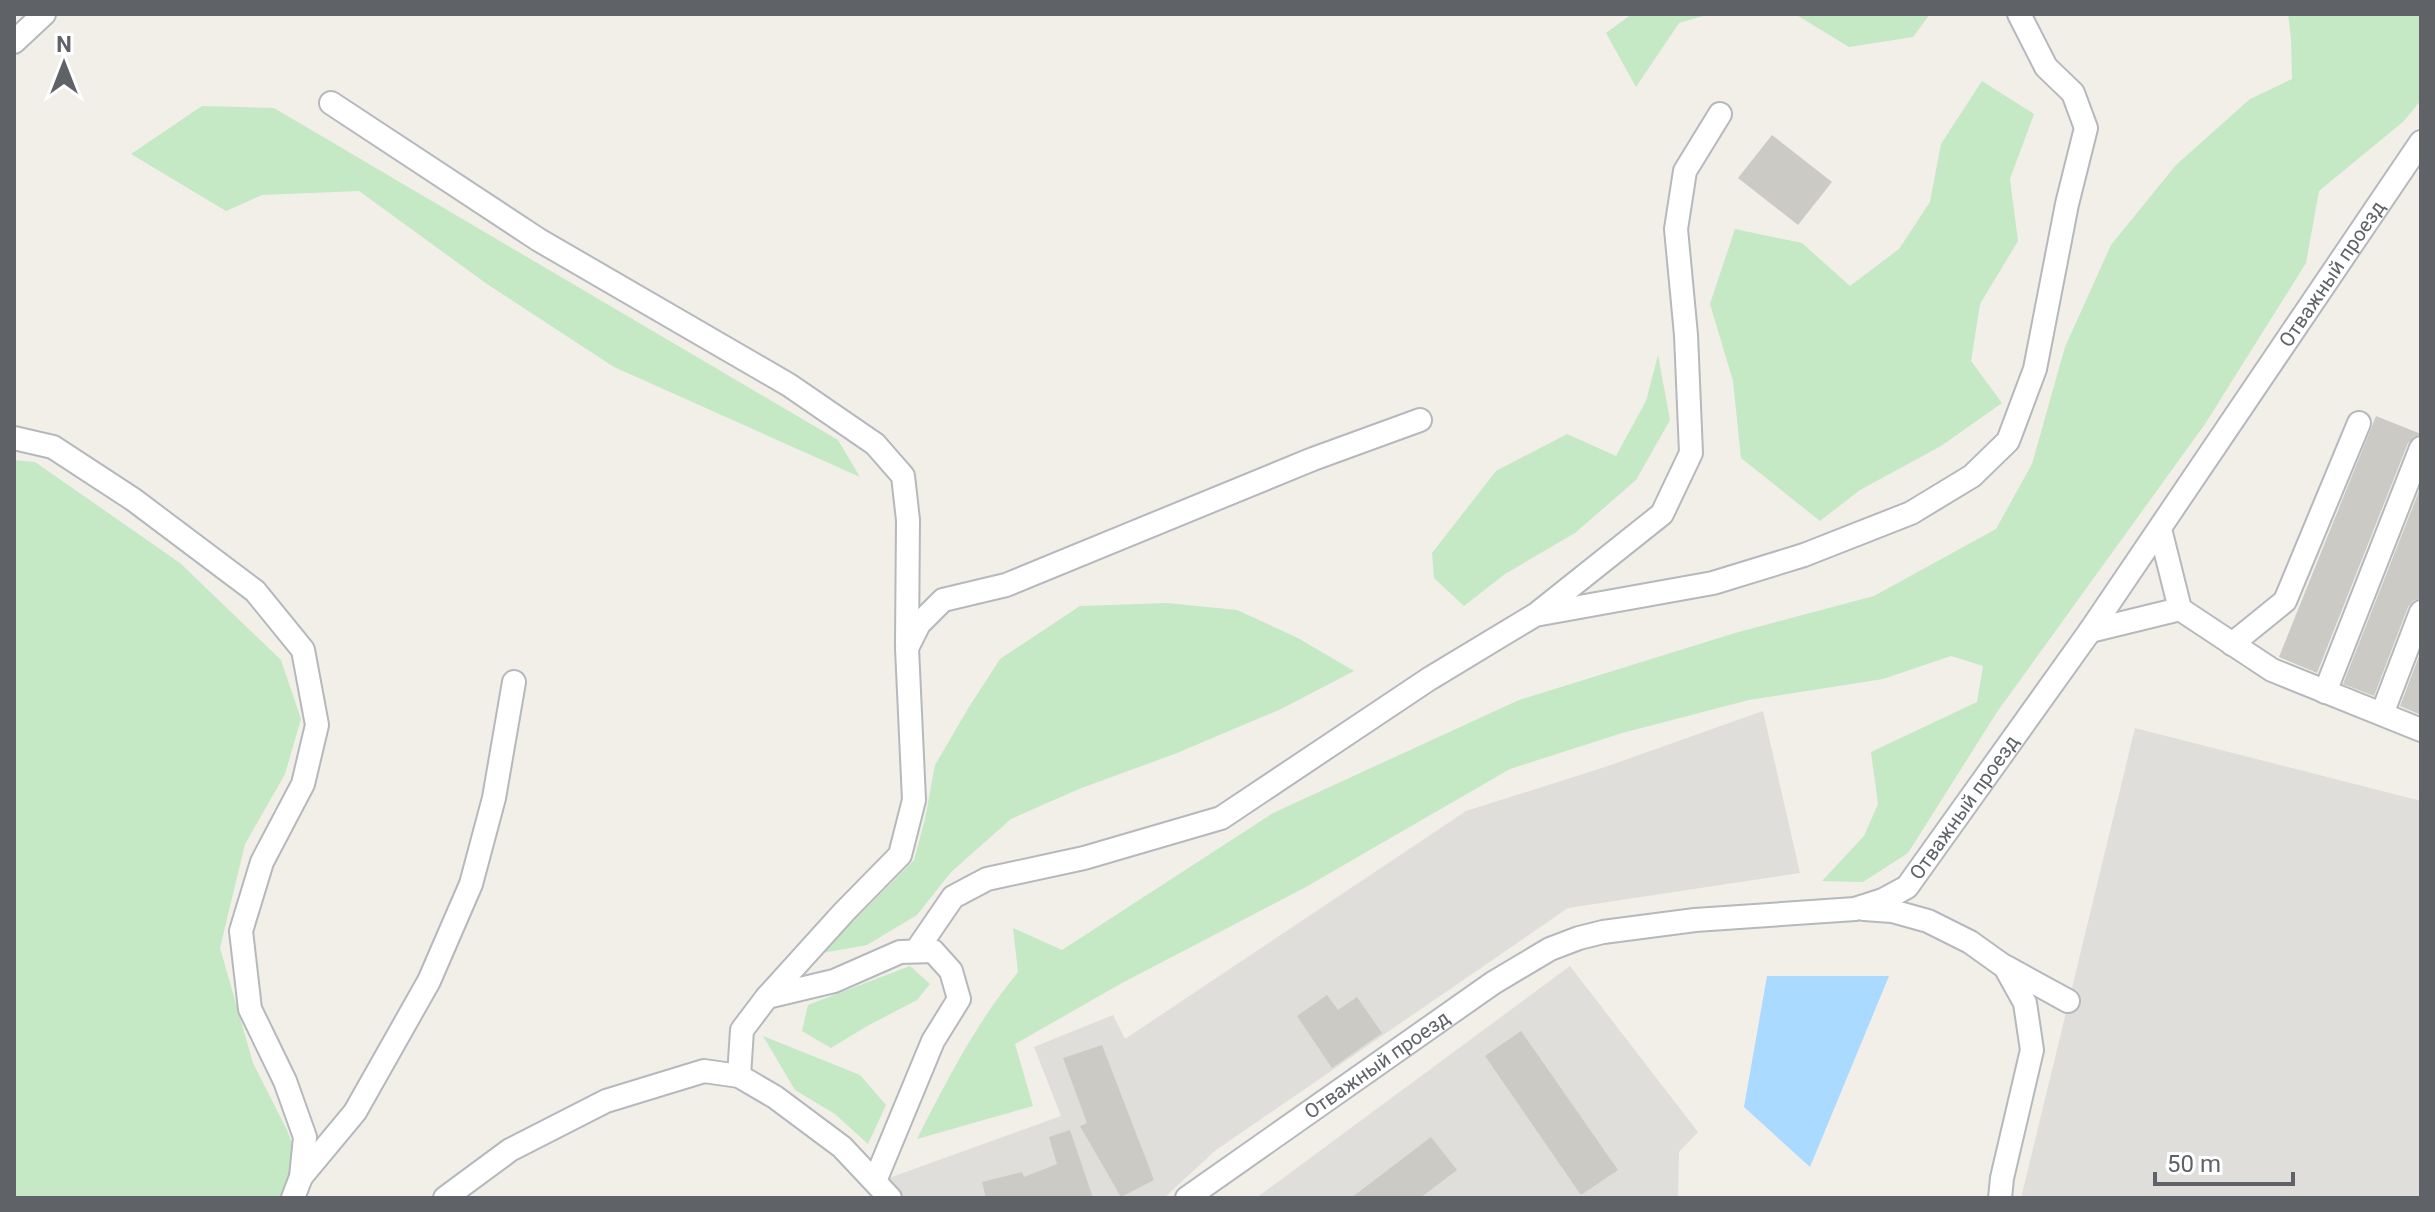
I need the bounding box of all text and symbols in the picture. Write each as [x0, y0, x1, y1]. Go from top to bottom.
north arrow [24, 24, 104, 104]
text: N [56, 32, 72, 57]
street label: Отважный проезд [2274, 196, 2390, 352]
street label: Отважный проезд [1904, 730, 2024, 884]
street label: Отважный проезд [1300, 1005, 1454, 1124]
scale bar [2155, 1136, 2293, 1186]
text: 50 m [2167, 1150, 2221, 1178]

